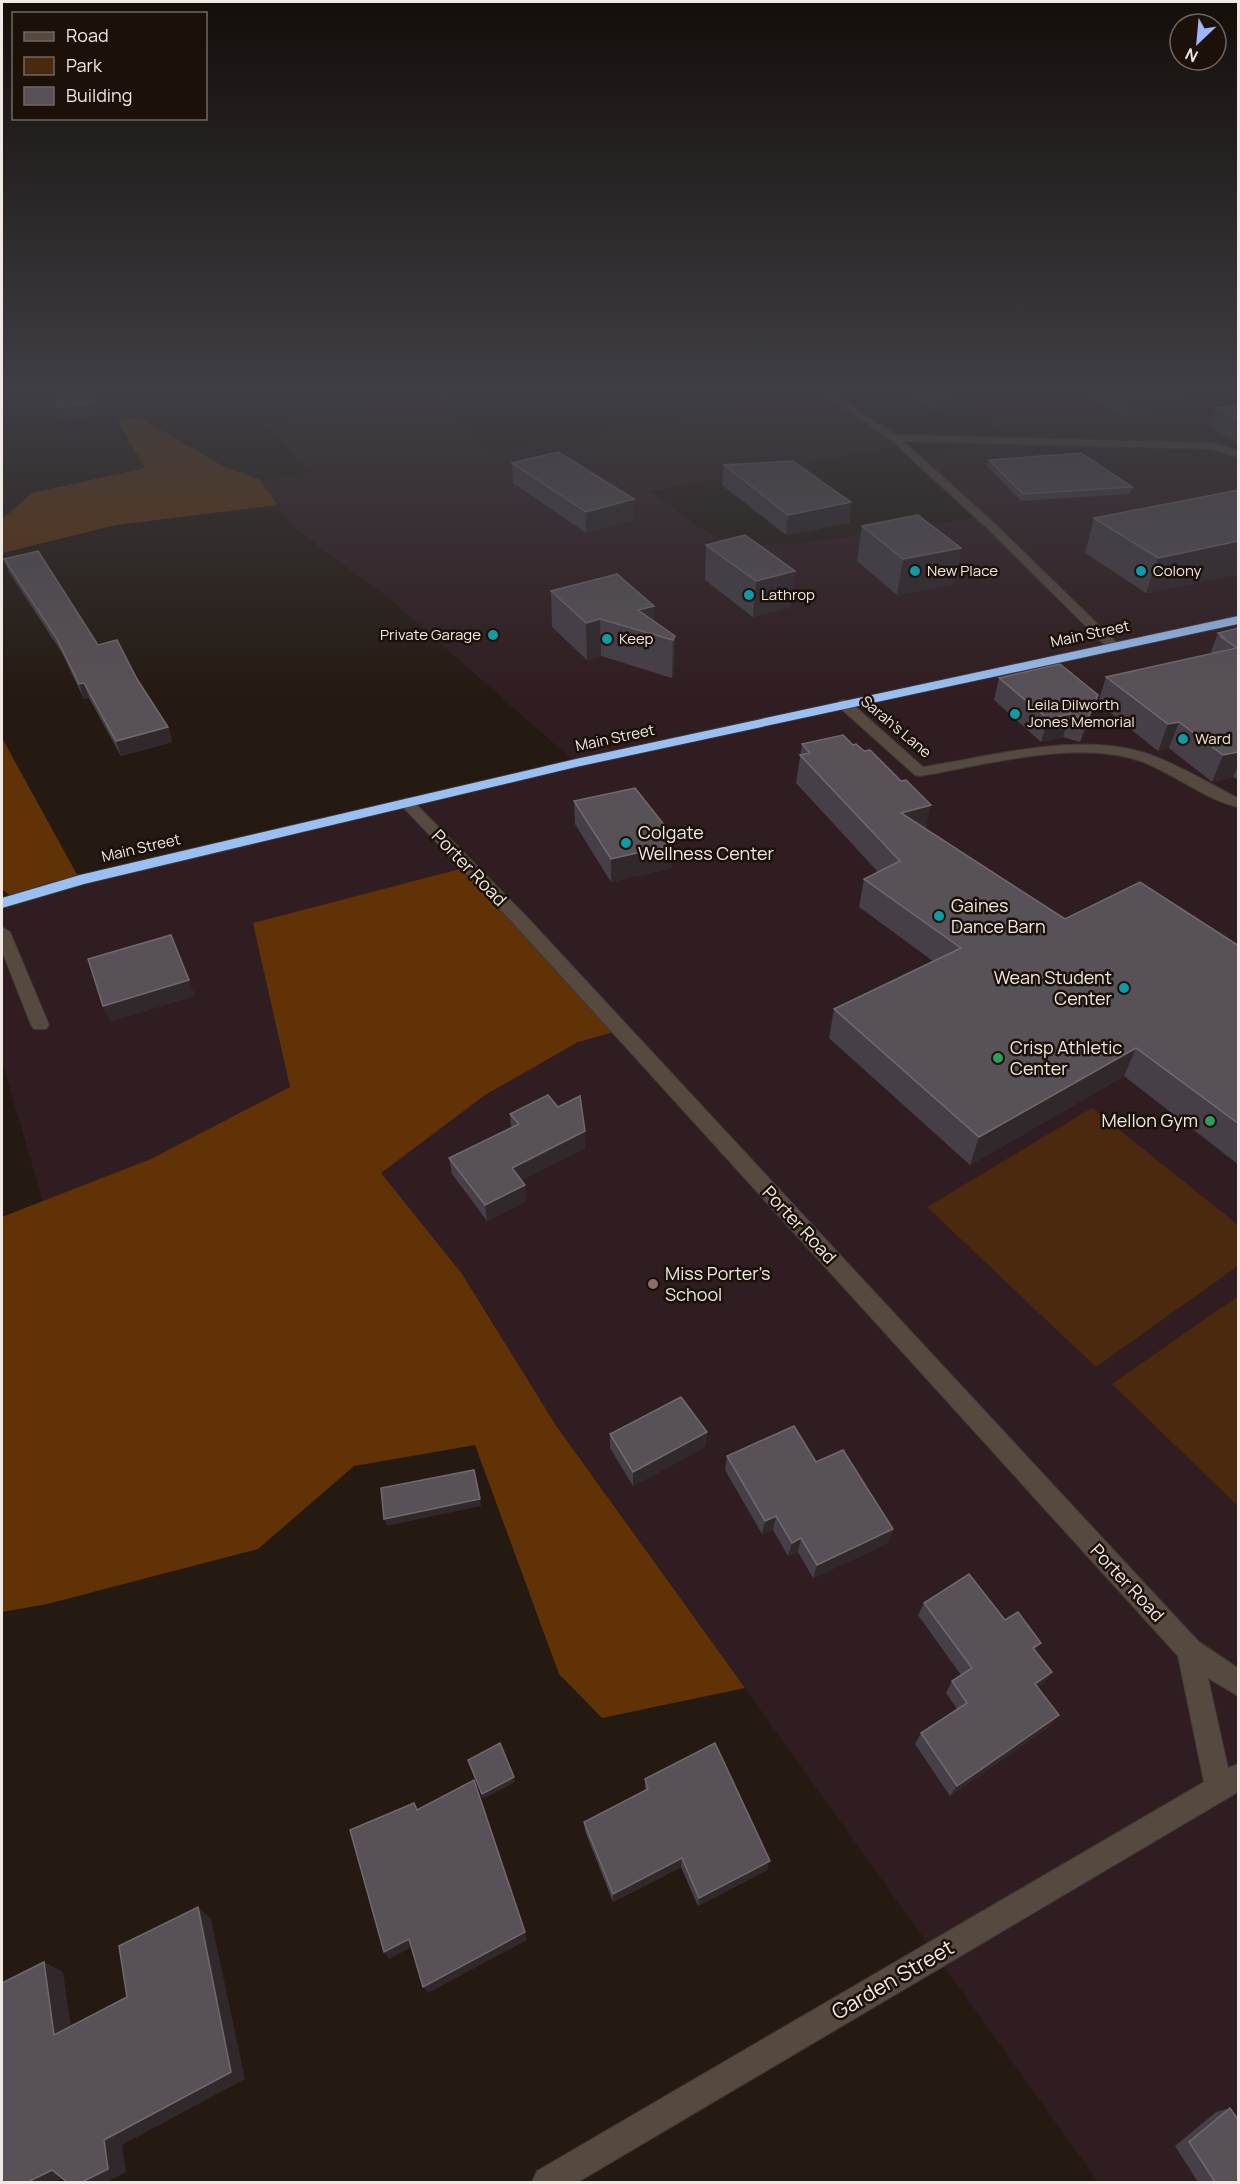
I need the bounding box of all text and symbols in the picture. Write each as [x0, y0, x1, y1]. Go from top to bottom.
legend [12, 12, 207, 120]
north arrow [1168, 12, 1228, 72]
text: Road [66, 23, 109, 47]
text: N [1181, 43, 1201, 68]
text: Park [66, 53, 103, 77]
text: Building [66, 83, 132, 107]
place label: New Place [927, 560, 998, 581]
place label: Colony [1153, 560, 1202, 581]
marker: New Place [908, 564, 922, 578]
marker: Colony [1134, 564, 1148, 578]
place label: Lathrop [761, 584, 815, 605]
marker: Lathrop [742, 588, 756, 602]
street label: Main Street [1048, 615, 1131, 652]
place label: Private Garage [380, 624, 481, 645]
marker: Private Garage [486, 628, 500, 642]
place label: Keep [619, 628, 654, 649]
marker: Keep [600, 632, 614, 646]
street label: Sarah's Lane [857, 691, 936, 763]
place label: Leila Dilworth Jones Memorial [1027, 694, 1135, 732]
marker: Leila Dilworth Jones Memorial [1008, 707, 1022, 721]
street label: Main Street [573, 719, 656, 756]
place label: Ward [1195, 728, 1231, 749]
marker: Ward [1176, 732, 1190, 746]
place label: Colgate Wellness Center [638, 820, 775, 865]
street label: Porter Road [427, 824, 512, 911]
street label: Main Street [99, 828, 182, 867]
marker: Colgate Wellness Center [619, 836, 633, 850]
place label: Gaines Dance Barn [951, 893, 1046, 938]
marker: Gaines Dance Barn [932, 909, 946, 923]
place label: Wean Student Center [994, 965, 1113, 1010]
marker: Wean Student Center [1117, 981, 1131, 995]
place label: Crisp Athletic Center [1010, 1035, 1122, 1080]
marker: Crisp Athletic Center [991, 1051, 1005, 1065]
place label: Mellon Gym [1102, 1108, 1198, 1132]
marker: Mellon Gym [1203, 1114, 1217, 1128]
street label: Porter Road [758, 1180, 842, 1268]
place label: Miss Porter's School [665, 1261, 771, 1306]
marker: Miss Porter's School [646, 1277, 660, 1291]
street label: Porter Road [1086, 1538, 1170, 1626]
street label: Garden Street [826, 1933, 959, 2025]

